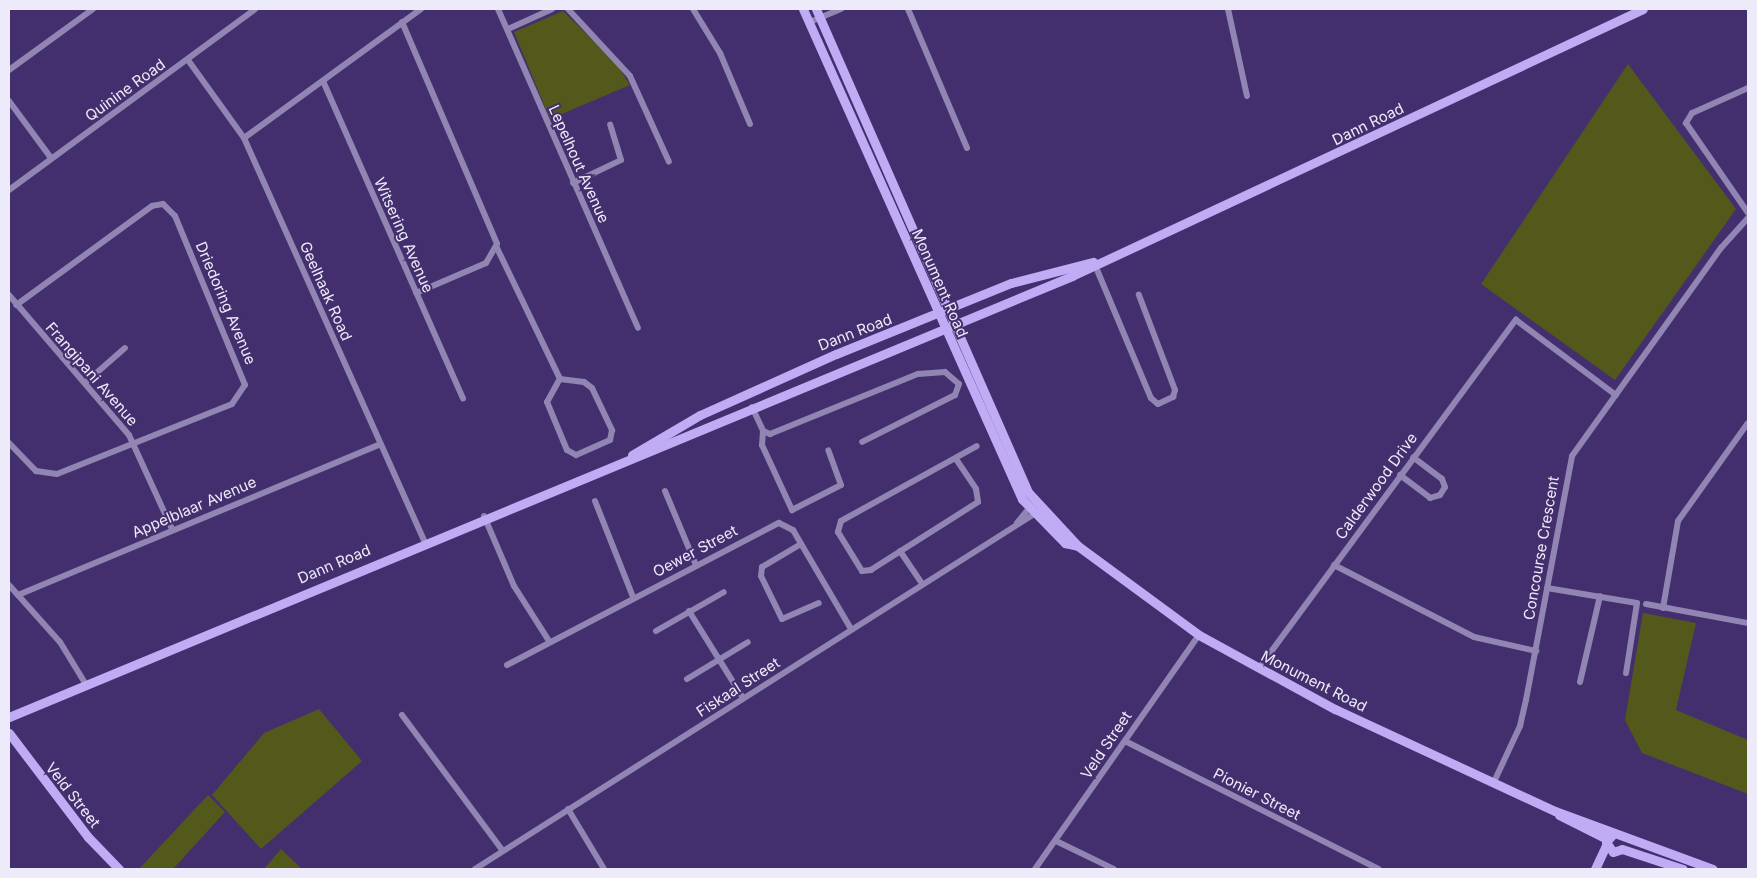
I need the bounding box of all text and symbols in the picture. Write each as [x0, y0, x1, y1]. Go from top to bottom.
street label: Quinine Road [81, 55, 169, 125]
street label: Dann Road [1329, 99, 1407, 149]
street label: Lepelhout Avenue [545, 102, 613, 226]
street label: Witsering Avenue [370, 175, 438, 295]
street label: Monument Road [908, 226, 972, 340]
street label: Driedoring Avenue [192, 239, 260, 367]
street label: Geelhaak Road [296, 239, 356, 343]
street label: Dann Road [816, 310, 894, 354]
street label: Frangipani Avenue [42, 319, 142, 429]
street label: Calderwood Drive [1331, 429, 1421, 543]
street label: Appelblaar Avenue [129, 473, 259, 541]
street label: Concourse Crescent [1519, 475, 1563, 621]
street label: Oewer Street [650, 521, 740, 581]
street label: Dann Road [295, 541, 373, 587]
street label: Monument Road [1258, 647, 1370, 715]
street label: Fiskaal Street [693, 653, 783, 721]
street label: Veld Street [1077, 708, 1135, 782]
street label: Veld Street [42, 759, 104, 831]
street label: Pionier Street [1210, 764, 1304, 824]

